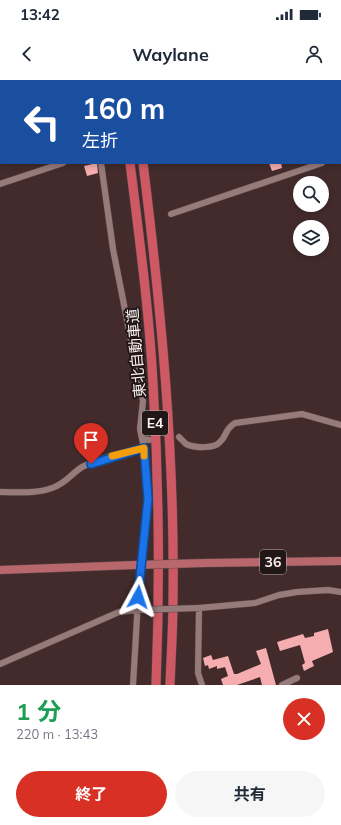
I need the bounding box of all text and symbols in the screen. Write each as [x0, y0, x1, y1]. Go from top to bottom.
text: 13:42 [20, 5, 60, 24]
icon: back [16, 43, 38, 65]
text: Waylane [132, 43, 209, 66]
icon: person [303, 43, 325, 65]
text: 160 m [82, 91, 165, 126]
icon: left [16, 96, 68, 148]
text: 左折 [82, 129, 118, 152]
map controls [293, 176, 329, 256]
button: search [293, 176, 329, 212]
button: layers [293, 220, 329, 256]
street label: 東北自動車道 [123, 307, 149, 399]
road number: E4 [142, 411, 168, 435]
pin [74, 423, 108, 464]
icon: arrive [80, 429, 102, 451]
road number: 36 [260, 550, 286, 574]
position arrow [117, 576, 159, 618]
text: 1 分 [16, 696, 61, 726]
button: close [283, 698, 325, 740]
text: 220 m · 13:43 [16, 726, 98, 742]
button: 終了 [16, 771, 167, 817]
button: 共有 [175, 771, 325, 817]

